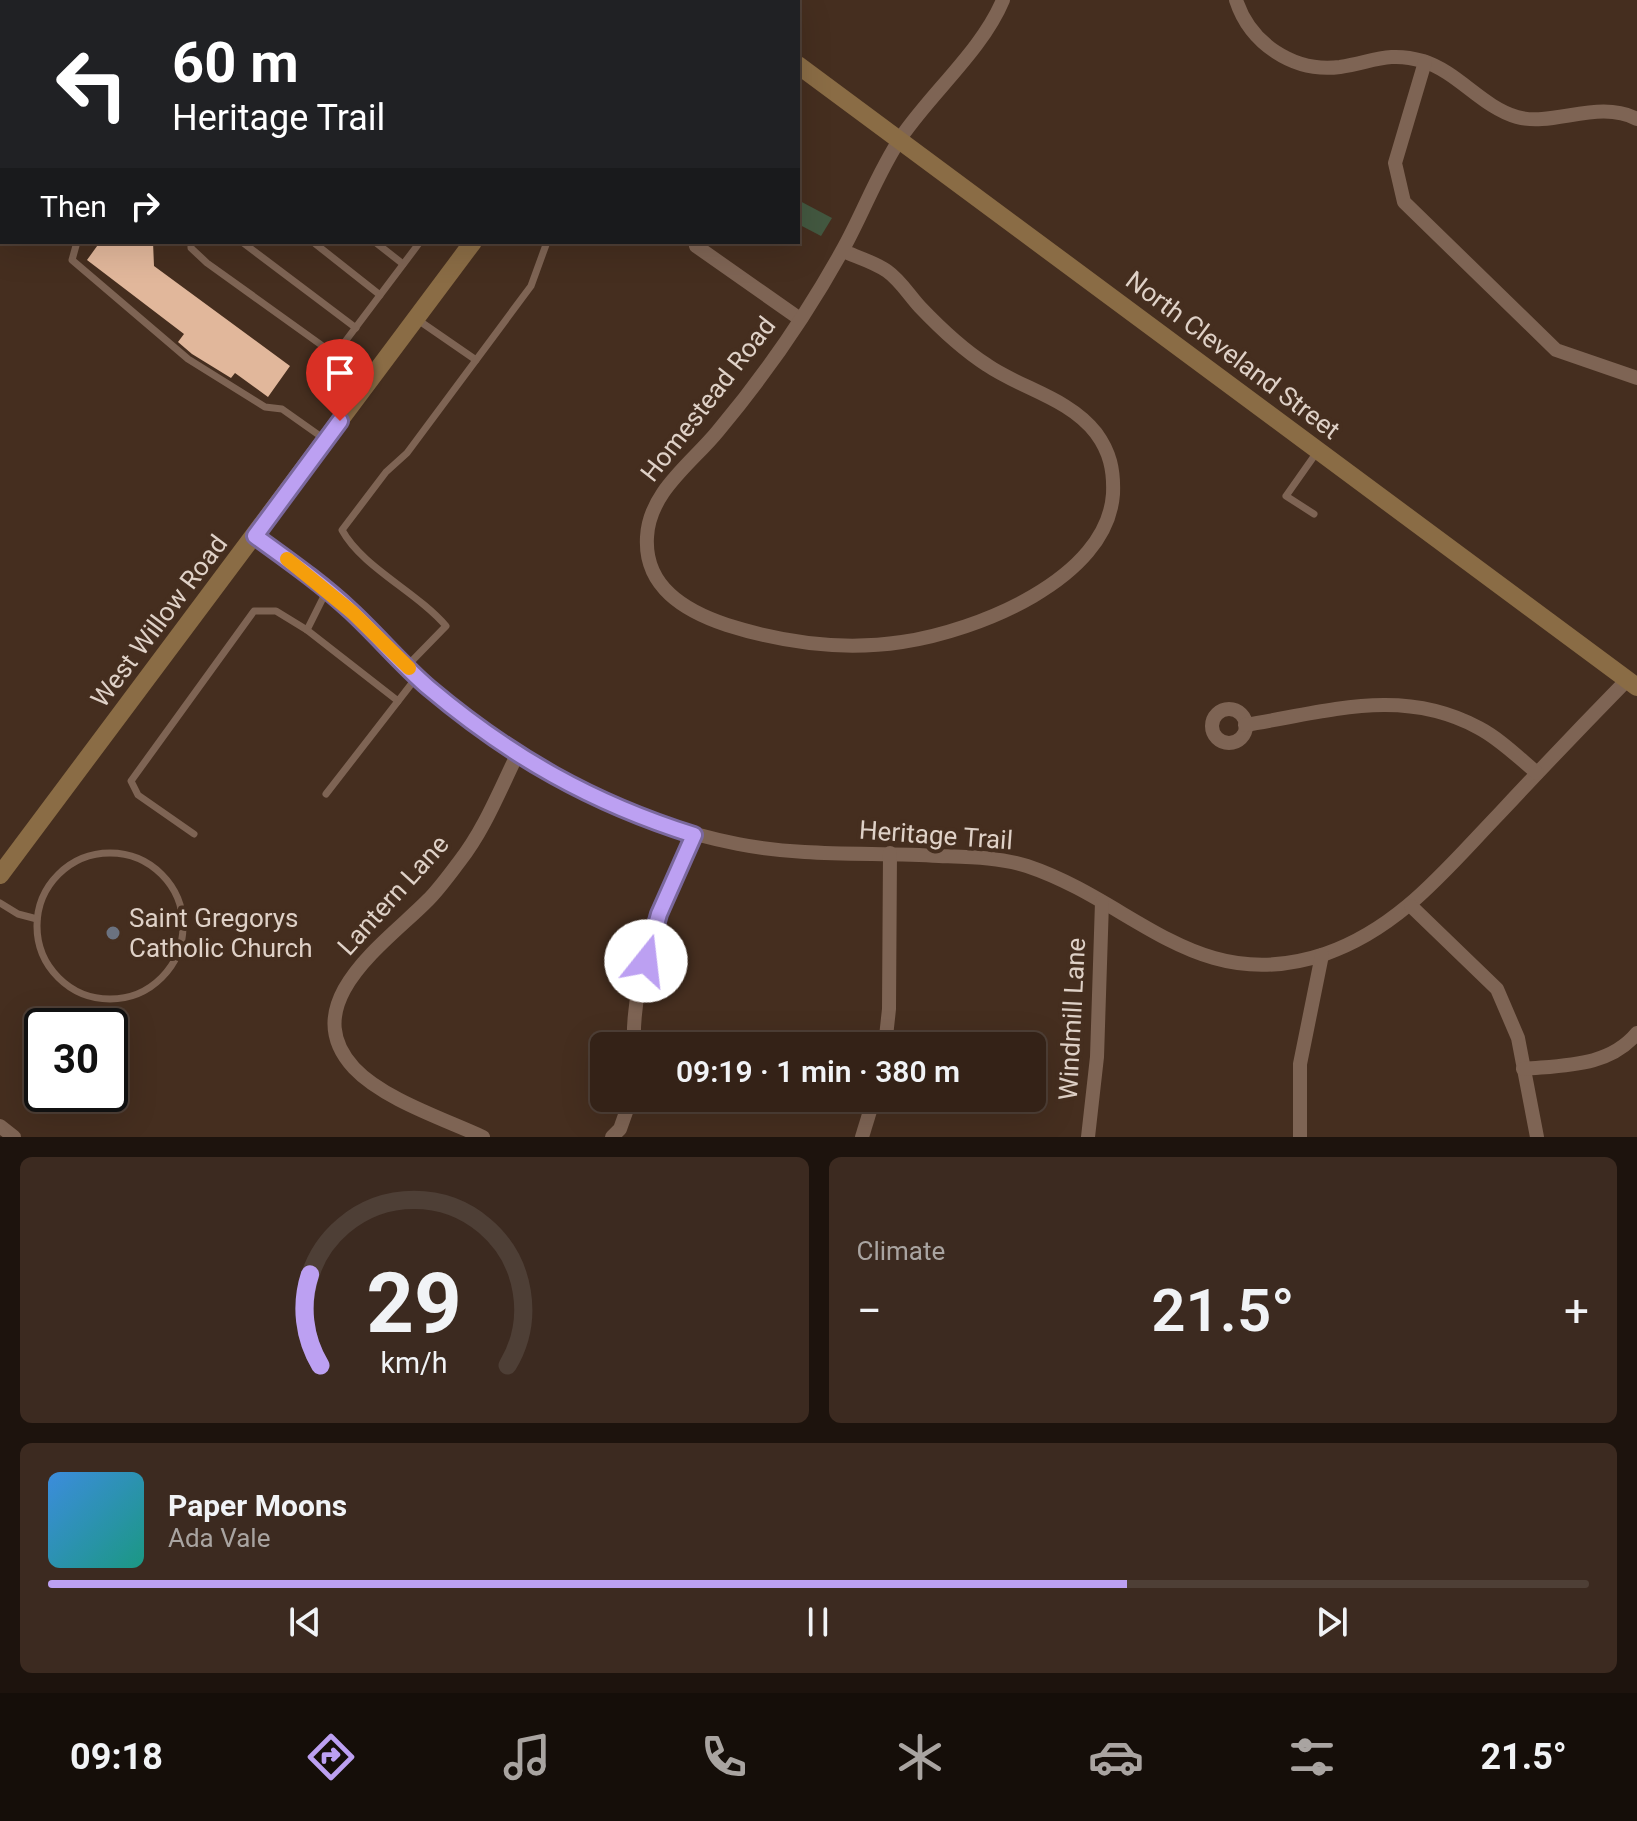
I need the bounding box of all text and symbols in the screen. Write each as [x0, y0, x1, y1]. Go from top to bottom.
text: 60 m [172, 30, 299, 96]
icon: left [40, 32, 144, 136]
text: Heritage Trail [172, 97, 385, 139]
icon: right [123, 184, 167, 228]
text: Then [40, 189, 107, 224]
street label: North Cleveland Street [1120, 265, 1346, 445]
street label: Homestead Road [634, 311, 782, 487]
pin [306, 339, 374, 421]
icon: arrive [318, 351, 362, 395]
street label: West Willow Road [85, 529, 233, 713]
street label: Heritage Trail [858, 815, 1014, 855]
street label: Lantern Lane [331, 829, 455, 961]
place label: Saint Gregorys Catholic Church [129, 903, 313, 963]
position arrow [604, 919, 688, 1003]
marker: Saint Gregorys Catholic Church [104, 924, 122, 942]
street label: Windmill Lane [1053, 937, 1091, 1101]
speed limit sign: 30 [24, 1008, 128, 1112]
text: 09:19 · 1 min · 380 m [676, 1054, 960, 1089]
text: Climate [857, 1236, 945, 1266]
text: 29 [367, 1255, 462, 1352]
text: 21.5° [1151, 1275, 1294, 1346]
text: − [857, 1285, 882, 1337]
text: + [1564, 1285, 1589, 1337]
text: km/h [381, 1346, 448, 1380]
text: Paper Moons [168, 1488, 347, 1523]
text: Ada Vale [168, 1523, 270, 1553]
icon: previous [283, 1600, 327, 1644]
icon: pause [796, 1600, 840, 1644]
icon: next [1310, 1600, 1354, 1644]
icon: directions [303, 1729, 359, 1785]
icon: music [499, 1729, 555, 1785]
icon: phone [696, 1729, 752, 1785]
icon: climate [892, 1729, 948, 1785]
icon: car [1088, 1729, 1144, 1785]
icon: filters [1284, 1729, 1340, 1785]
text: 09:18 [70, 1736, 163, 1778]
text: 21.5° [1480, 1736, 1567, 1778]

